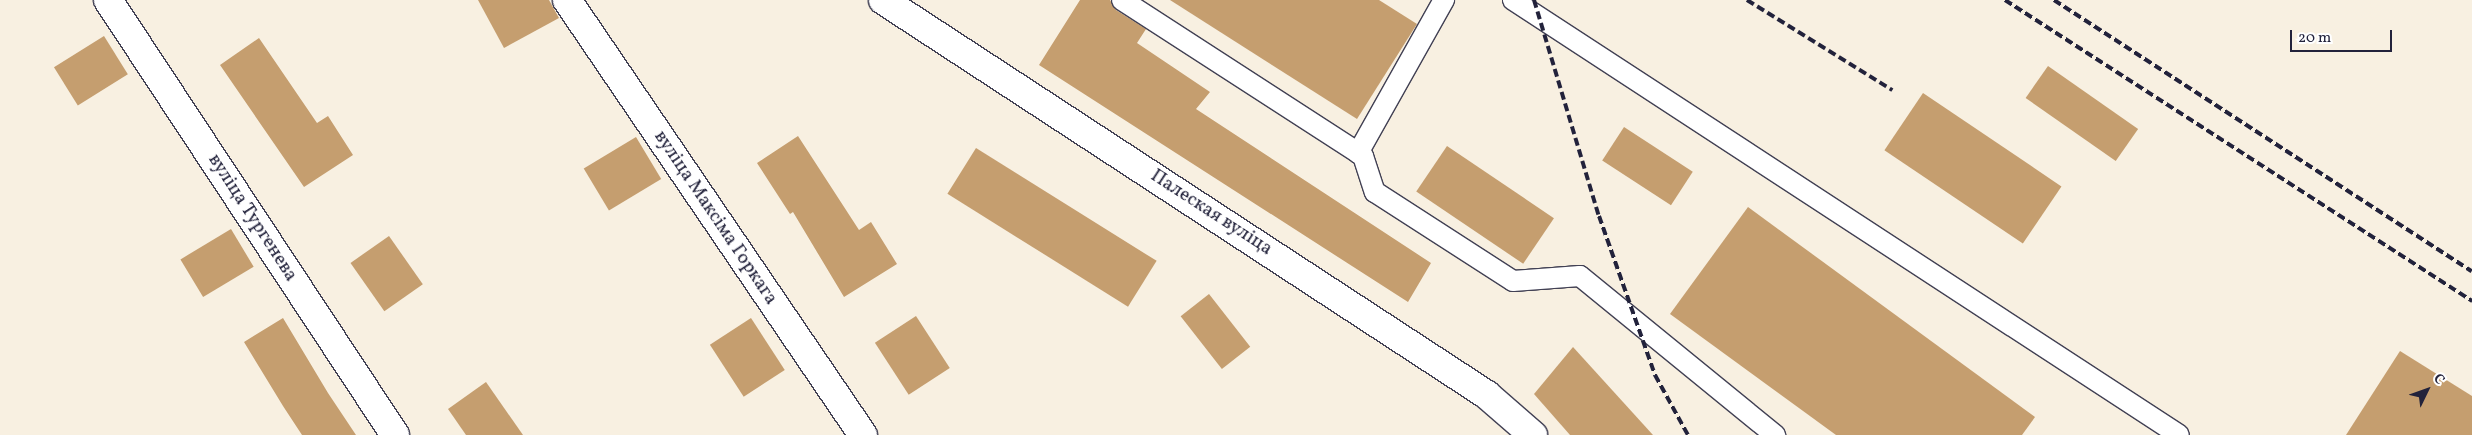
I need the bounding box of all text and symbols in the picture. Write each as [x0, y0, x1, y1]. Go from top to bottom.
scale bar [2292, 20, 2394, 52]
text: 20 m [2298, 28, 2331, 49]
street label: вуліца Максіма Горкага [648, 127, 782, 309]
street label: вуліца Тургенева [202, 150, 302, 286]
street label: Палеская вуліца [1146, 165, 1276, 261]
north arrow [2402, 365, 2452, 415]
text: С [2428, 370, 2449, 389]

